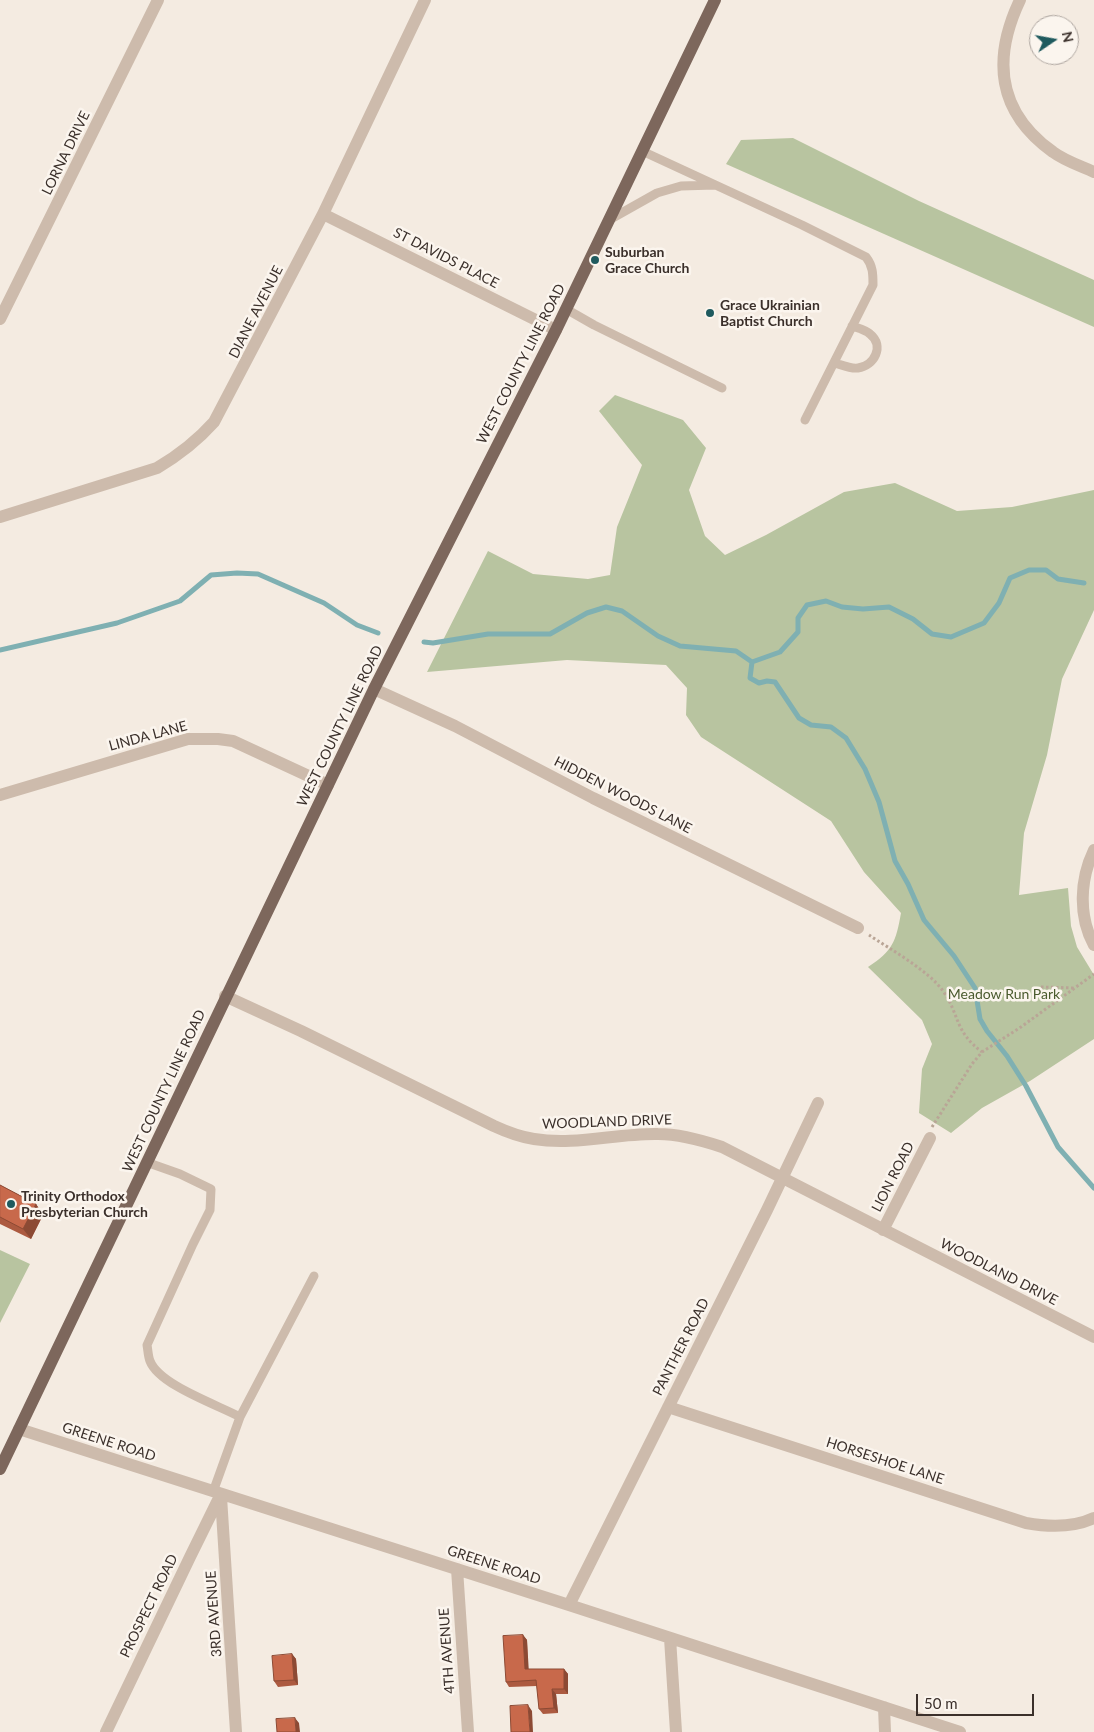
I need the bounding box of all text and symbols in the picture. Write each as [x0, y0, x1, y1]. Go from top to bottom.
north arrow [1029, 15, 1079, 65]
text: N [1059, 30, 1078, 44]
street label: LORNA DRIVE [38, 108, 94, 198]
street label: ST DAVIDS PLACE [391, 224, 501, 292]
place label: Suburban Grace Church [605, 244, 690, 276]
marker: Suburban Grace Church [589, 254, 601, 266]
street label: DIANE AVENUE [225, 263, 287, 361]
street label: WEST COUNTY LINE ROAD [473, 281, 569, 447]
place label: Grace Ukrainian Baptist Church [720, 297, 820, 330]
marker: Grace Ukrainian Baptist Church [704, 307, 716, 319]
street label: WEST COUNTY LINE ROAD [294, 643, 386, 809]
street label: LINDA LANE [107, 717, 189, 755]
street label: HIDDEN WOODS LANE [551, 753, 695, 837]
park label: Meadow Run Park [948, 986, 1060, 1002]
street label: WEST COUNTY LINE ROAD [119, 1007, 209, 1175]
street label: WOODLAND DRIVE [542, 1111, 672, 1133]
street label: LION ROAD [868, 1139, 918, 1215]
place label: Trinity Orthodox Presbyterian Church [21, 1188, 148, 1220]
marker: Trinity Orthodox Presbyterian Church [5, 1198, 17, 1210]
street label: WOODLAND DRIVE [937, 1235, 1061, 1309]
street label: PANTHER ROAD [649, 1296, 713, 1398]
street label: GREENE ROAD [60, 1419, 158, 1465]
street label: HORSESHOE LANE [824, 1434, 946, 1488]
street label: GREENE ROAD [445, 1542, 543, 1588]
street label: PROSPECT ROAD [117, 1551, 181, 1661]
street label: 3RD AVENUE [203, 1570, 225, 1658]
street label: 4TH AVENUE [436, 1608, 458, 1694]
scale bar [919, 1684, 1036, 1716]
text: 50 m [924, 1694, 958, 1712]

